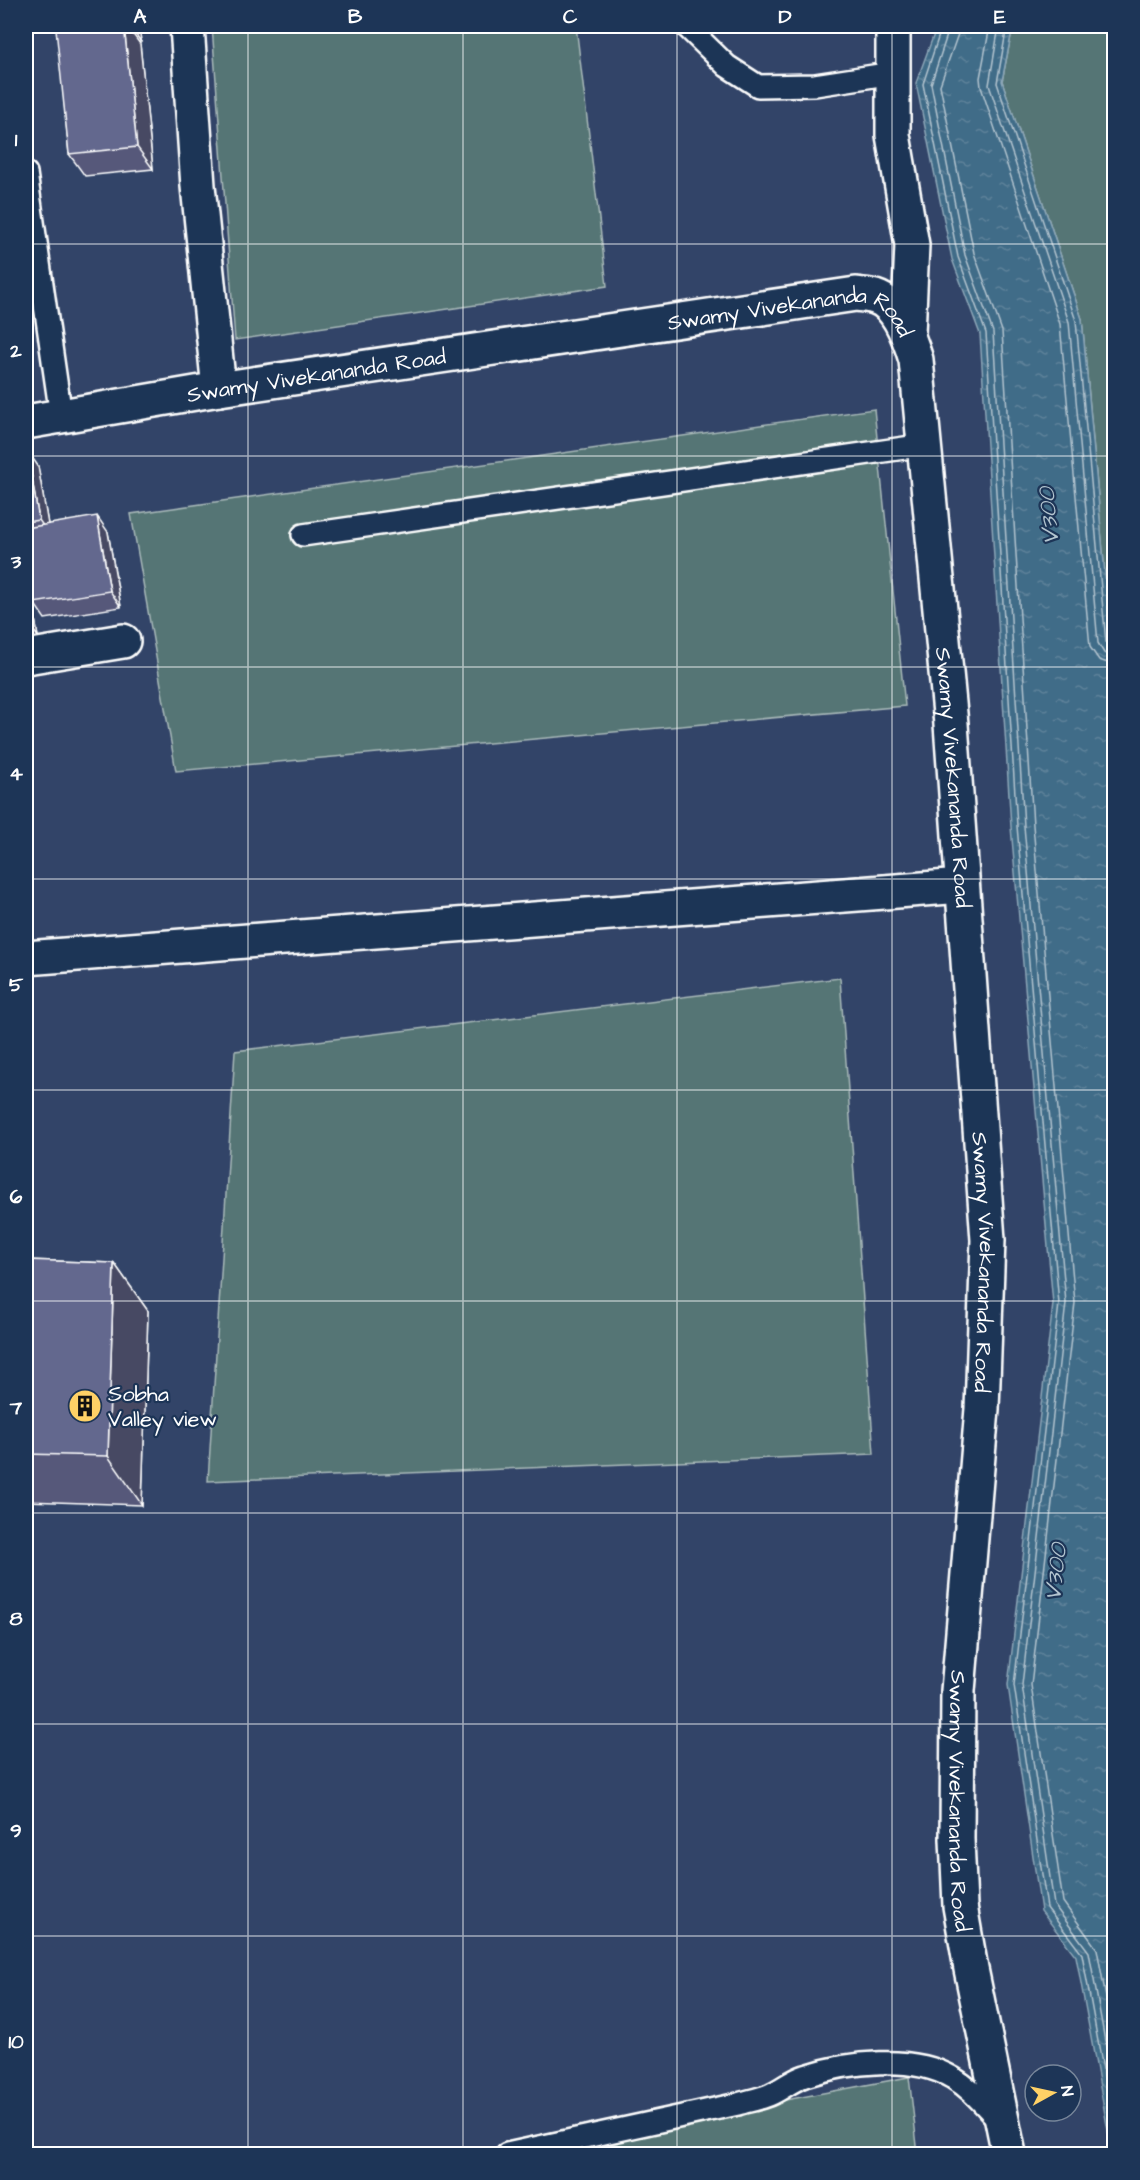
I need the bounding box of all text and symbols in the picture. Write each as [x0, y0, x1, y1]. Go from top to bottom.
text: A [134, 3, 147, 31]
text: B [348, 3, 363, 31]
text: C [563, 3, 578, 31]
text: D [779, 3, 792, 31]
text: E [994, 3, 1006, 31]
text: 1 [15, 126, 18, 154]
street label: Swamy Vivekananda Road [665, 280, 920, 342]
text: 2 [9, 337, 22, 365]
street label: Swamy Vivekananda Road [185, 341, 448, 411]
water label: V300 [1029, 484, 1068, 546]
text: 3 [10, 548, 22, 576]
street label: Swamy Vivekananda Road [927, 646, 978, 909]
text: 4 [9, 760, 23, 788]
text: 5 [9, 971, 24, 999]
street label: Swamy Vivekananda Road [963, 1131, 1002, 1393]
text: 6 [10, 1183, 23, 1211]
place label: Sobha Valley view [108, 1379, 217, 1436]
building icon: Sobha Valley view [67, 1388, 103, 1424]
text: 7 [9, 1394, 23, 1422]
water label: V300 [1036, 1540, 1076, 1602]
text: 8 [10, 1605, 23, 1633]
street label: Swamy Vivekananda Road [940, 1669, 978, 1934]
text: 9 [10, 1817, 22, 1845]
text: 10 [8, 2028, 24, 2056]
north arrow [1023, 2063, 1083, 2123]
text: N [1055, 2085, 1078, 2098]

